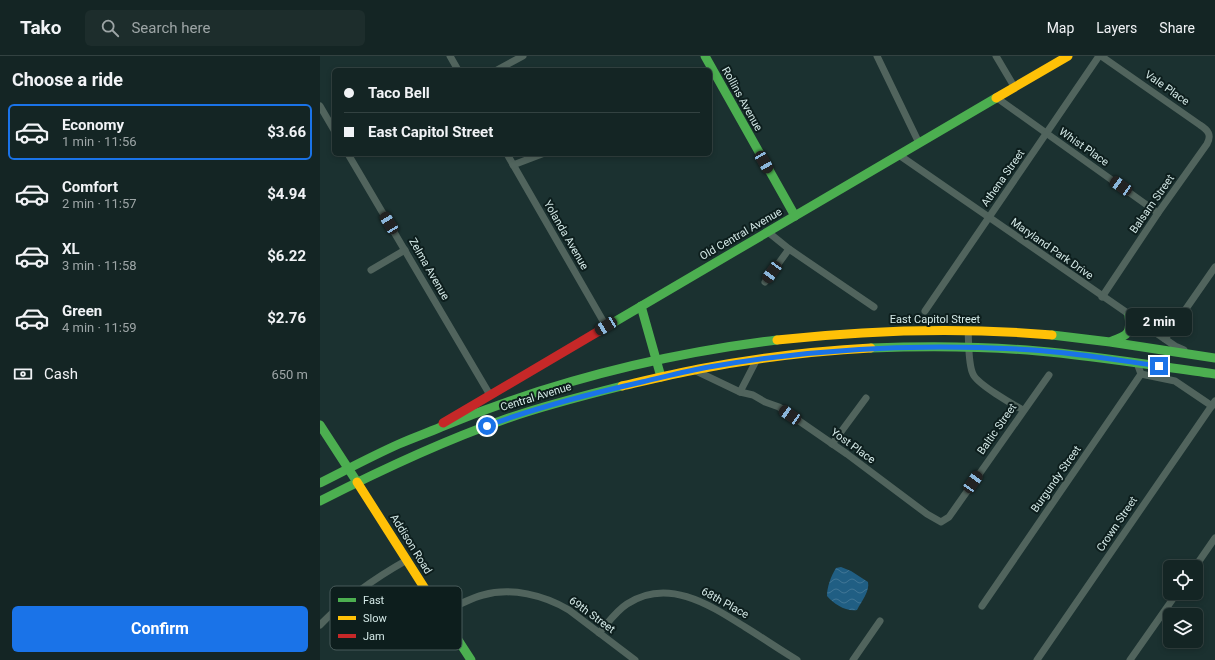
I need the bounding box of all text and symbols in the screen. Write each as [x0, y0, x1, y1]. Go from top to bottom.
search box [85, 10, 365, 46]
text: Tako [20, 16, 61, 39]
icon: search [99, 17, 121, 39]
text: Search here [131, 19, 210, 37]
text: Map [1047, 20, 1074, 36]
text: Layers [1096, 20, 1137, 36]
text: Share [1159, 20, 1195, 36]
street label: Rollins Avenue [719, 65, 765, 134]
street label: Vale Place [1142, 68, 1192, 108]
text: Choose a ride [12, 69, 123, 90]
text: Taco Bell [368, 84, 430, 102]
icon: car [14, 114, 50, 150]
text: Economy [62, 116, 124, 134]
text: $3.66 [267, 123, 306, 141]
text: East Capitol Street [368, 123, 493, 141]
street label: Whist Place [1057, 125, 1111, 169]
text: 1 min · 11:56 [62, 134, 137, 149]
street label: Athena Street [979, 147, 1028, 209]
car [753, 149, 775, 175]
street label: Balsam Street [1127, 172, 1177, 236]
car [1108, 174, 1134, 198]
icon: car [14, 176, 50, 212]
text: Comfort [62, 178, 118, 196]
text: $4.94 [267, 185, 306, 203]
text: 2 min · 11:57 [62, 196, 137, 211]
street label: Yolanda Avenue [541, 198, 591, 272]
street label: Old Central Avenue [698, 205, 785, 263]
car [378, 210, 400, 236]
street label: Maryland Park Drive [1008, 216, 1096, 282]
street label: Zelma Avenue [406, 236, 452, 302]
icon: car [14, 238, 50, 274]
text: XL [62, 240, 80, 258]
text: $6.22 [267, 247, 306, 265]
text: 3 min · 11:58 [62, 258, 137, 273]
car [760, 259, 784, 285]
icon: car [14, 300, 50, 336]
text: Green [62, 302, 102, 320]
callout: 2 min [1126, 308, 1192, 336]
text: $2.76 [267, 309, 306, 327]
street label: East Capitol Street [890, 313, 981, 326]
text: 2 min [1143, 314, 1175, 329]
car [593, 315, 619, 337]
text: 4 min · 11:59 [62, 320, 137, 335]
route end [1150, 357, 1168, 375]
icon: cash [12, 363, 34, 385]
text: Cash [44, 365, 78, 383]
text: 650 m [271, 367, 308, 382]
street label: Central Avenue [499, 380, 573, 414]
street label: Baltic Street [975, 401, 1020, 457]
car [777, 403, 803, 427]
route start [478, 417, 496, 435]
street label: Yost Place [828, 426, 878, 467]
street label: Burgundy Street [1028, 443, 1084, 515]
car [961, 469, 985, 495]
street label: Crown Street [1094, 494, 1140, 554]
street label: Addison Road [387, 512, 435, 576]
map controls [1163, 560, 1203, 648]
button: locate [1163, 560, 1203, 600]
street label: 68th Place [699, 585, 751, 621]
legend [330, 586, 462, 650]
text: Fast [363, 594, 385, 607]
street label: 69th Street [566, 594, 618, 636]
button: Confirm [12, 606, 308, 652]
button: layers [1163, 608, 1203, 648]
text: Slow [363, 612, 387, 625]
text: Jam [363, 630, 385, 643]

